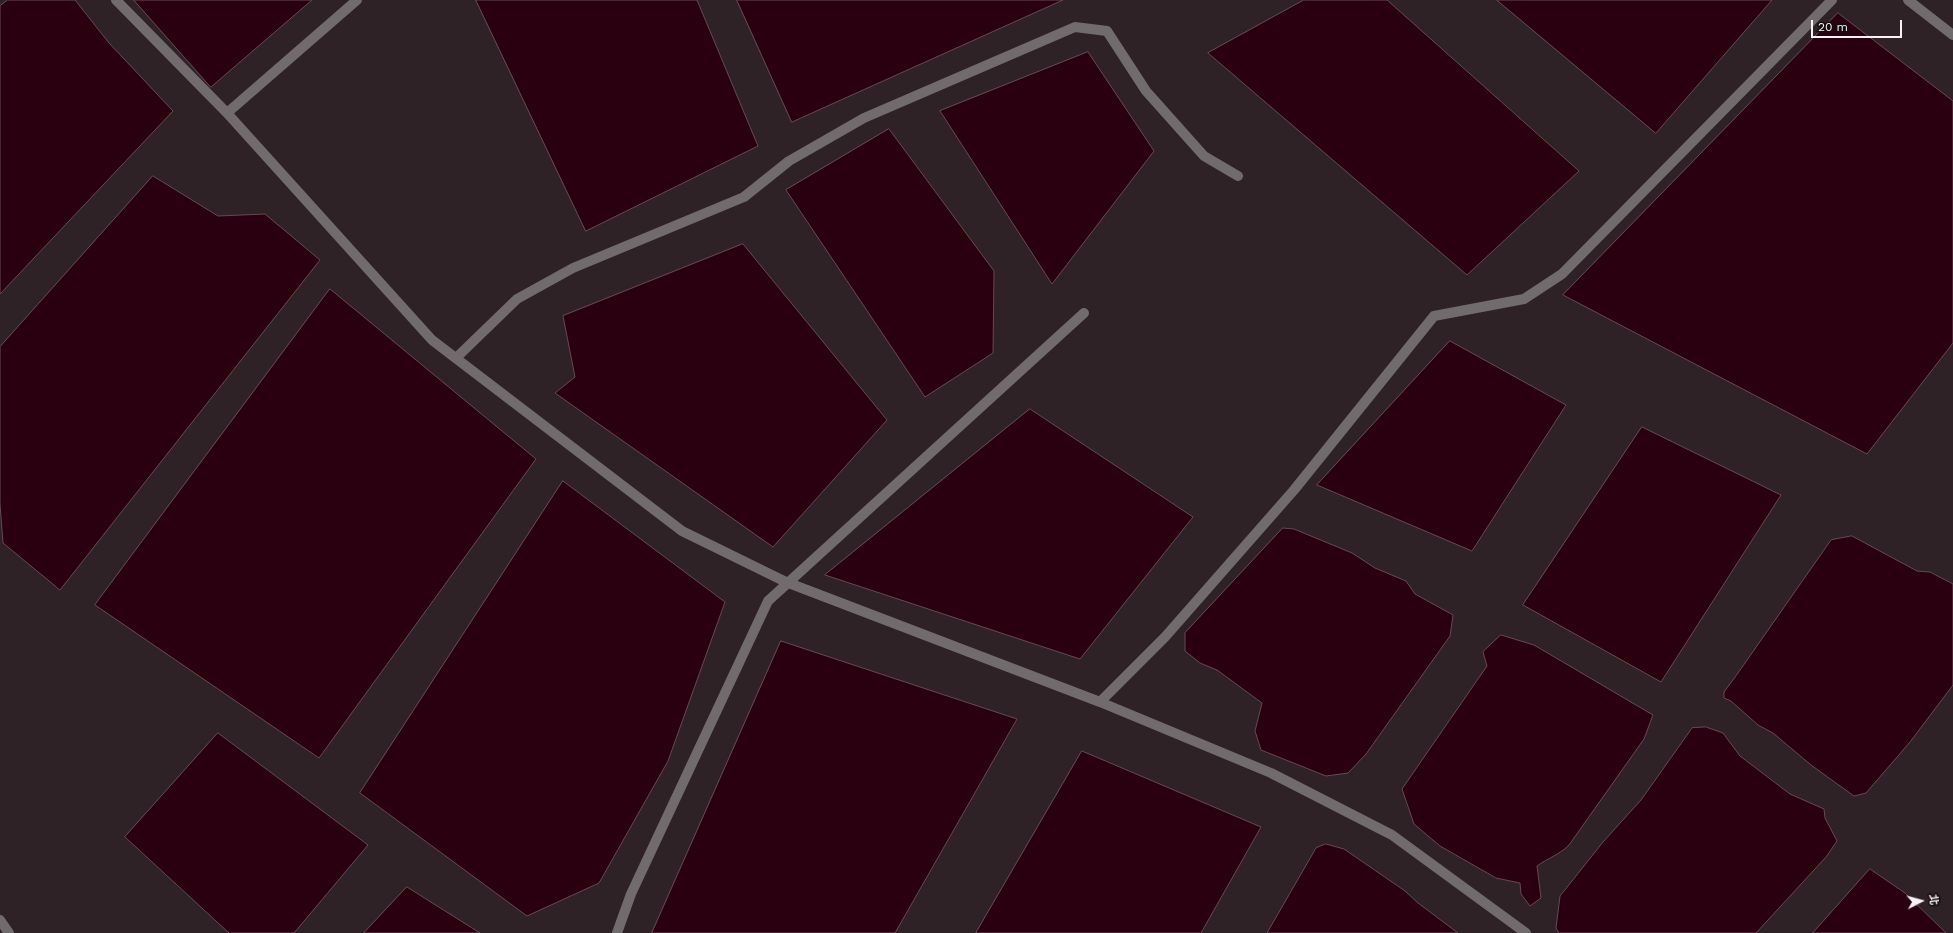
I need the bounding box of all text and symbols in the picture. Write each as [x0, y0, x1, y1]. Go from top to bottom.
scale bar [1813, 12, 1904, 38]
text: 20 m [1818, 20, 1848, 34]
north arrow [1901, 881, 1941, 921]
text: 北 [1926, 894, 1940, 906]

